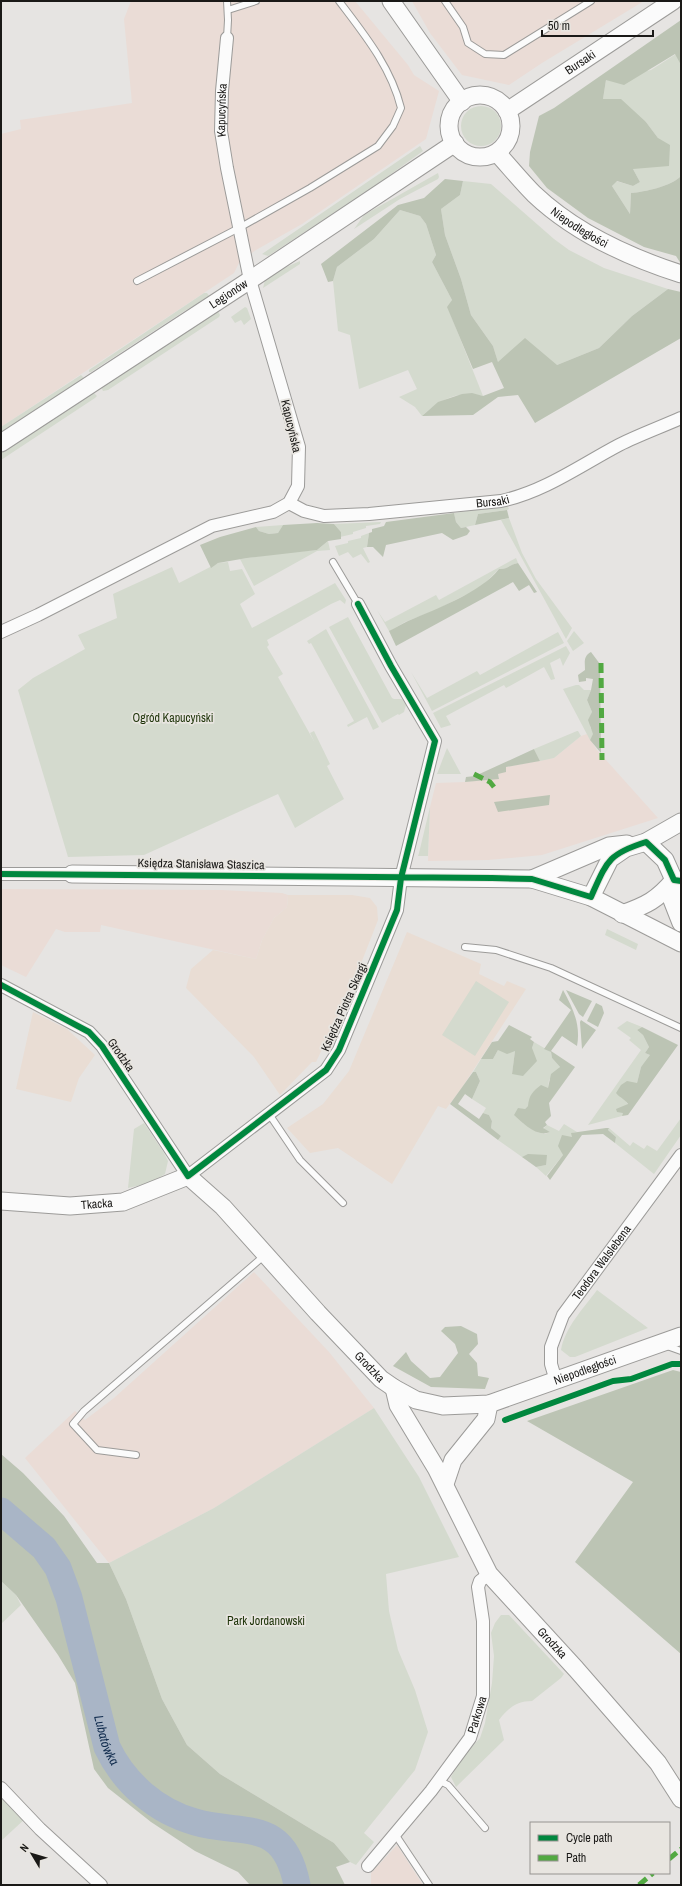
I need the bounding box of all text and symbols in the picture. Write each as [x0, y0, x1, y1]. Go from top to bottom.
scale bar [542, 12, 653, 38]
text: 50 m [548, 18, 570, 34]
street label: Bursaki [562, 46, 599, 78]
street label: Kapucyńska [213, 82, 231, 138]
street label: Niepodległości [547, 203, 611, 252]
street label: Legionów [206, 275, 252, 312]
street label: Kapucyńska [277, 398, 305, 454]
street label: Bursaki [475, 491, 511, 511]
park label: Ogród Kapucyński [133, 710, 213, 726]
street label: Księdza Stanisława Staszica [137, 855, 265, 873]
street label: Księdza Piotra Skargi [317, 960, 371, 1054]
street label: Grodzka [104, 1035, 139, 1075]
street label: Tkacka [80, 1195, 114, 1213]
street label: Teodora Walslebena [569, 1221, 635, 1303]
street label: Grodzka [351, 1348, 388, 1386]
street label: Niepodległości [552, 1352, 618, 1388]
park label: Park Jordanowski [227, 1613, 305, 1629]
street label: Grodzka [534, 1624, 571, 1662]
street label: Parkowa [464, 1694, 491, 1736]
water label: Lubatówka [90, 1713, 123, 1768]
legend [530, 1822, 670, 1874]
text: Cycle path [566, 1830, 613, 1846]
north arrow [12, 1834, 52, 1874]
text: N [17, 1841, 32, 1855]
text: Path [566, 1850, 586, 1866]

